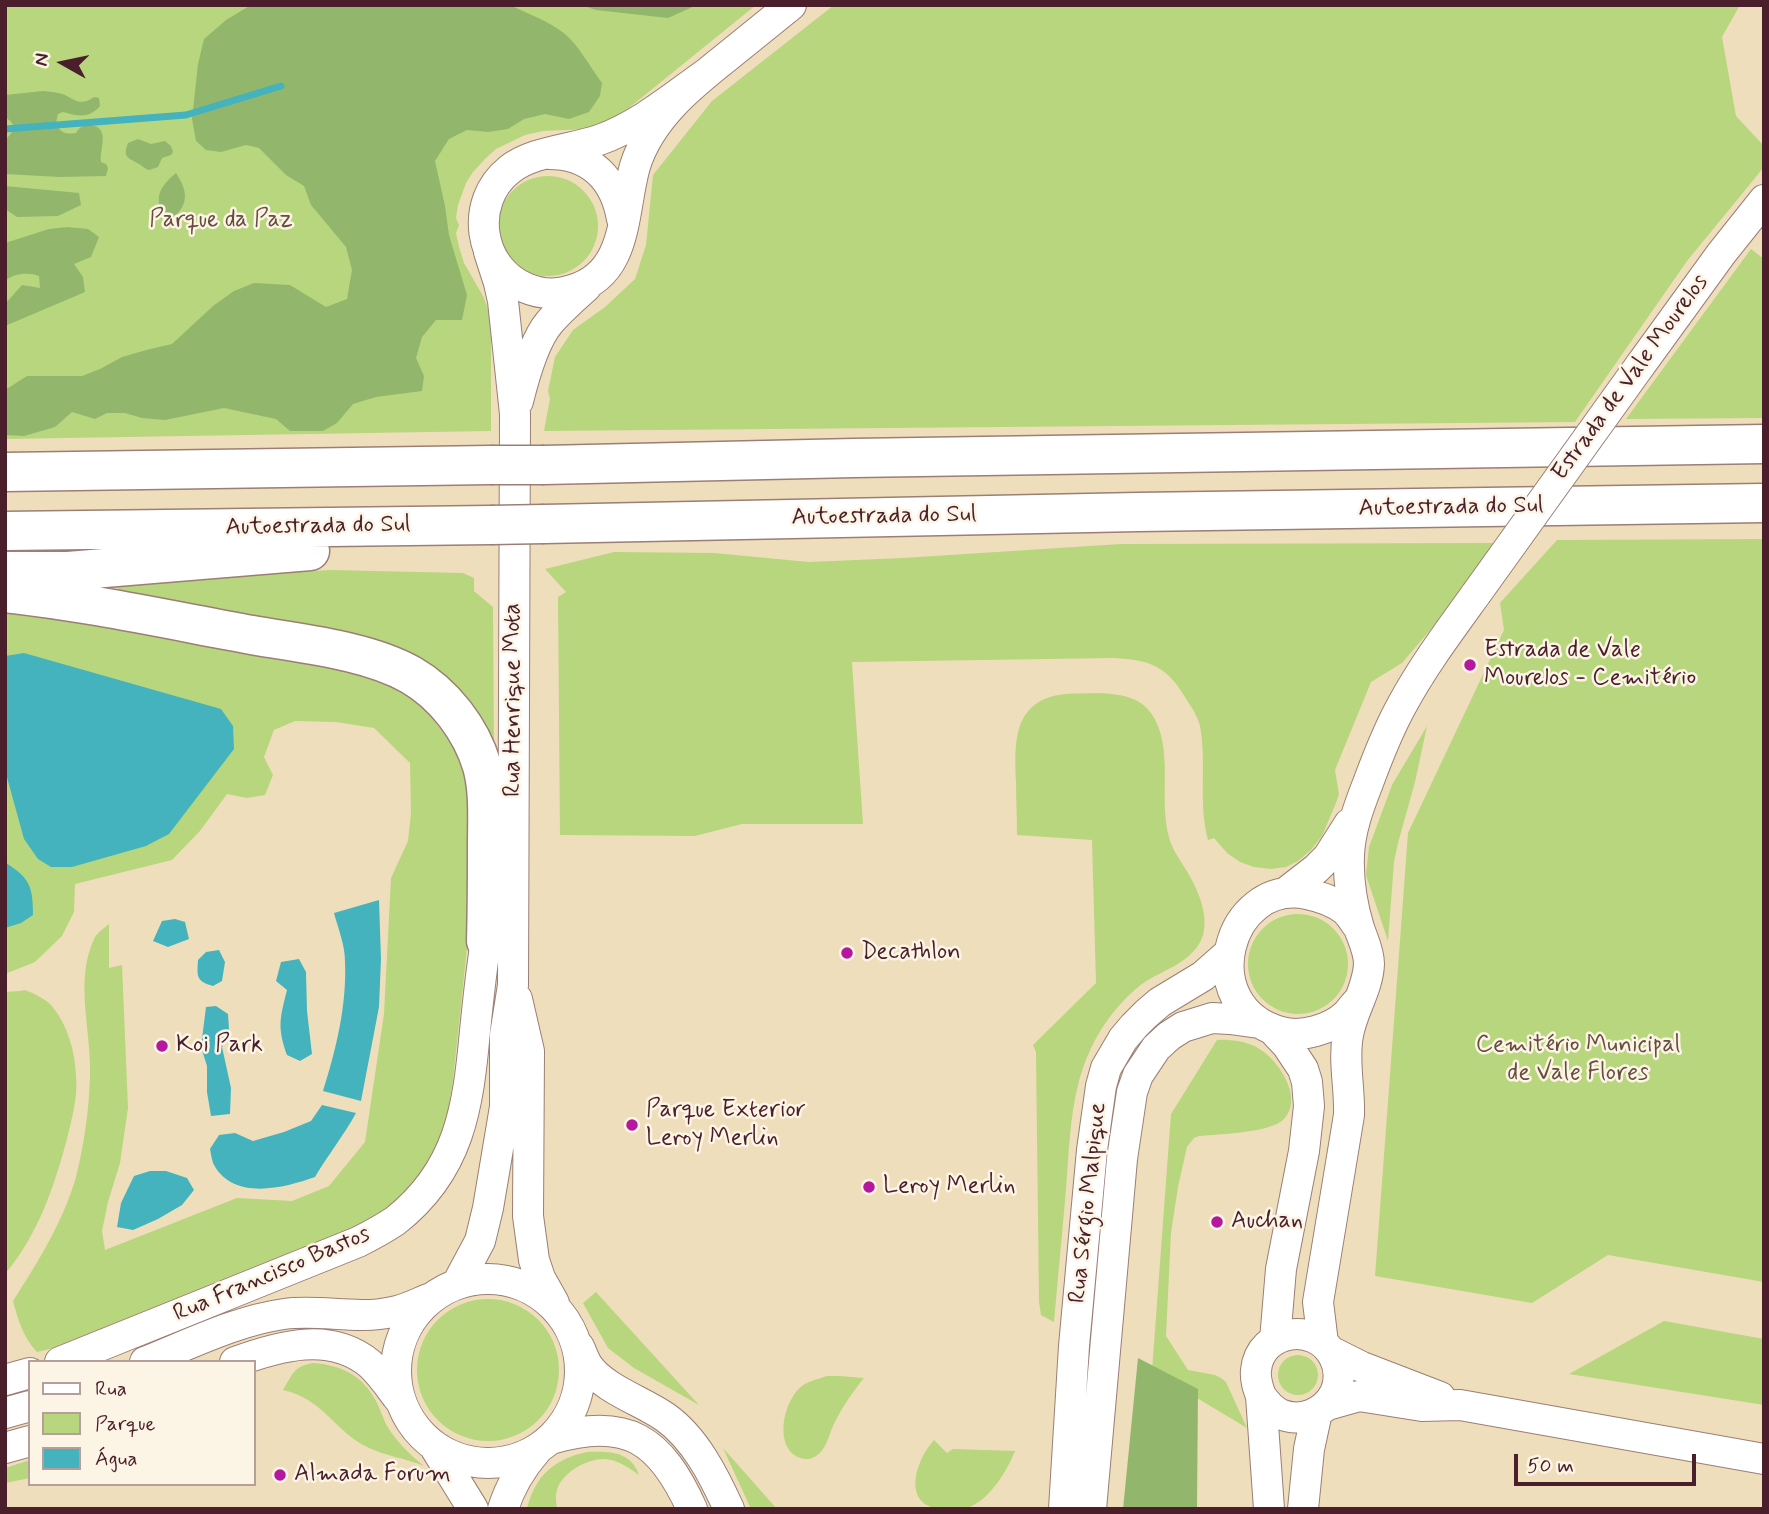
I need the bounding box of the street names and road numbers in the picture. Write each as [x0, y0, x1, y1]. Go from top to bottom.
street label: Estrada de Vale Mourelos [1546, 269, 1716, 487]
street label: Autoestrada do Sul [1358, 492, 1544, 524]
street label: Autoestrada do Sul [791, 501, 977, 533]
street label: Autoestrada do Sul [225, 511, 411, 543]
street label: Rua Henrique Mota [500, 603, 528, 797]
street label: Rua Sérgio Malpique [1064, 1101, 1114, 1305]
street label: Rua Francisco Bastos [169, 1221, 375, 1329]

